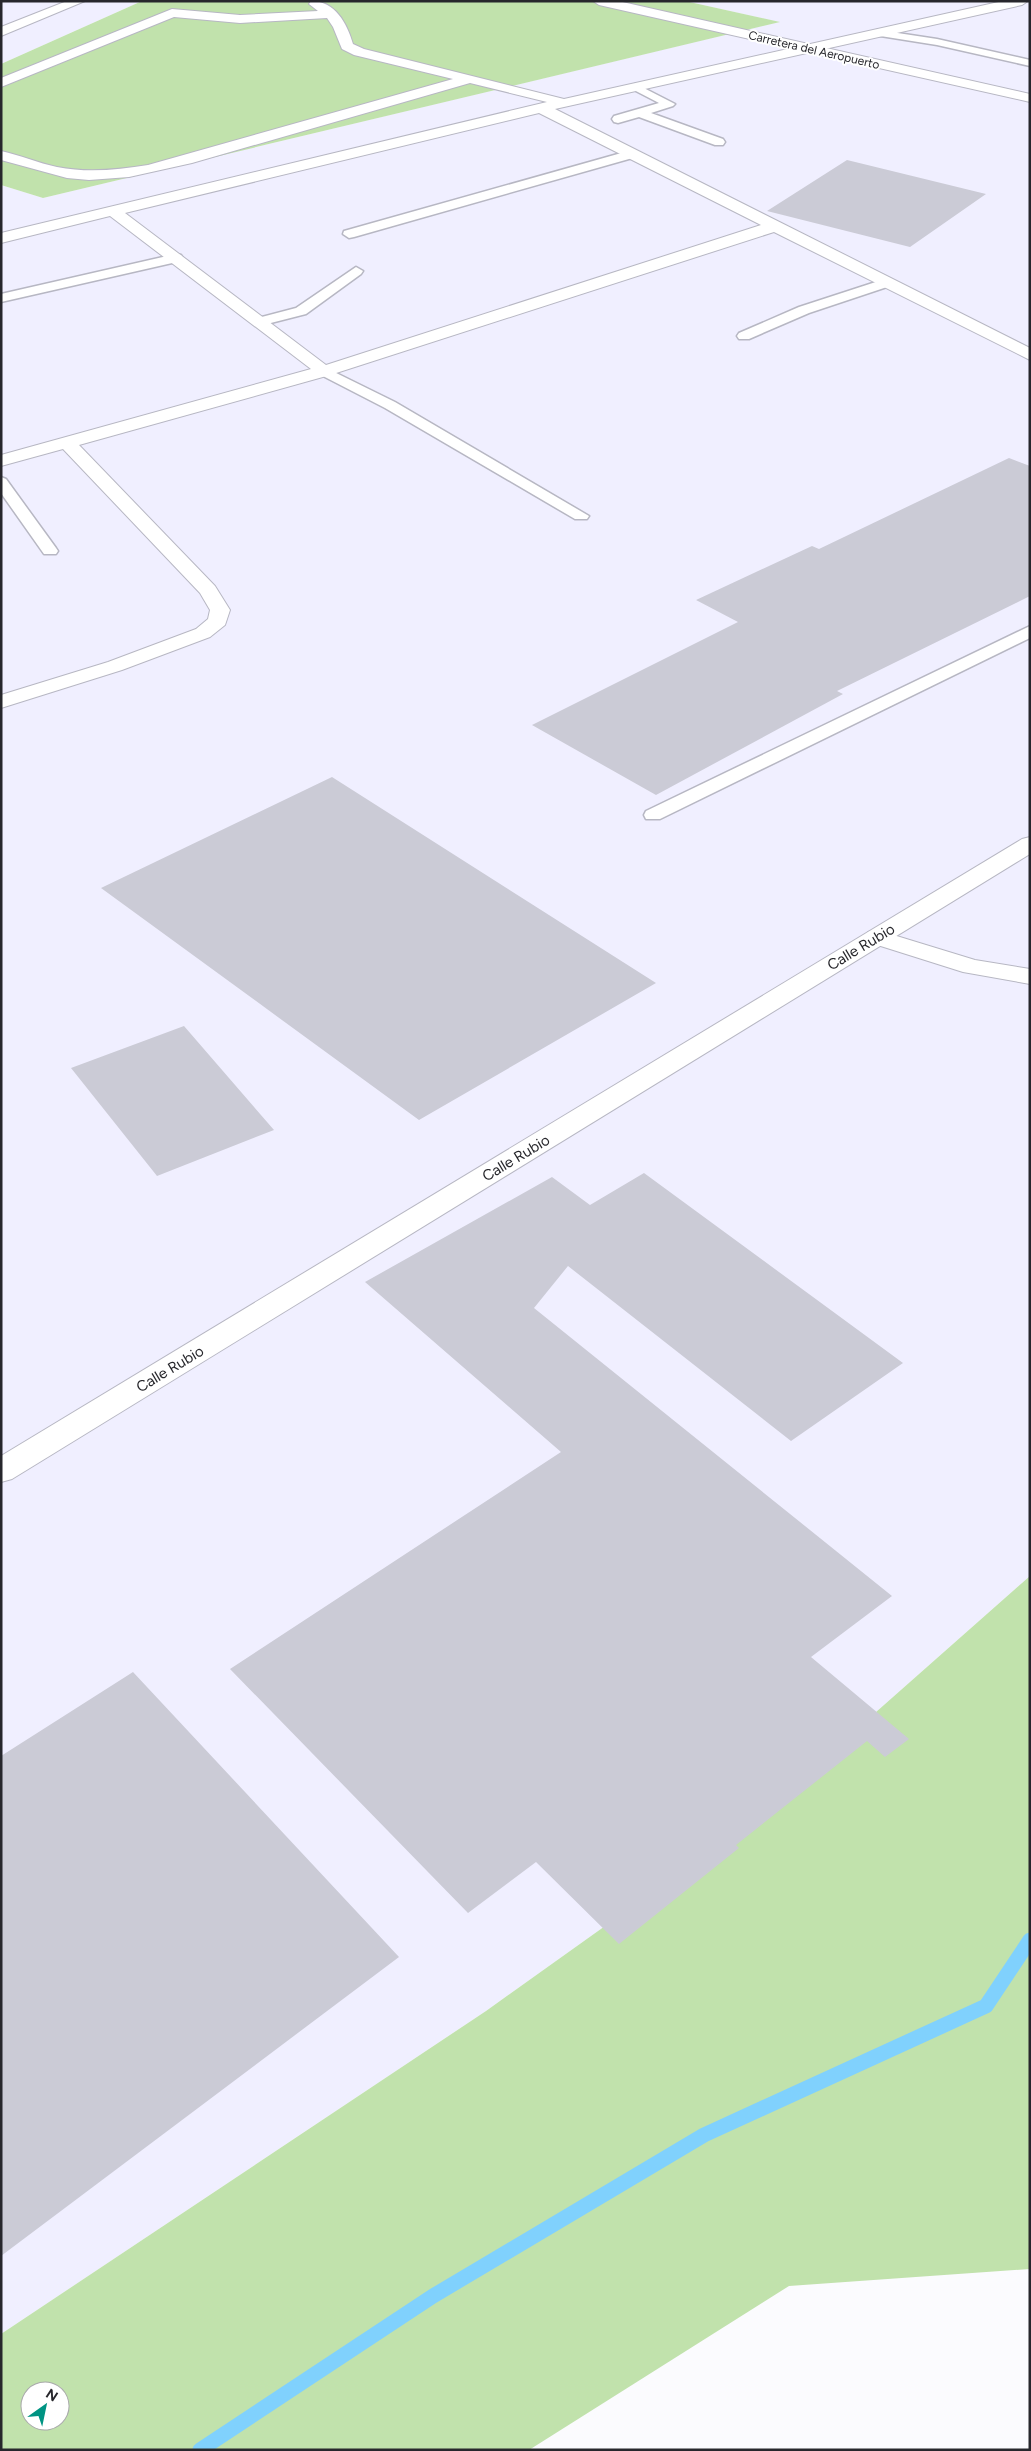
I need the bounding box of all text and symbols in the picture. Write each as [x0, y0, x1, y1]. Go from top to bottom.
street label: Carretera del Aeropuerto [747, 28, 881, 72]
street label: Calle Rubio [824, 920, 898, 974]
street label: Calle Rubio [479, 1131, 553, 1185]
street label: Calle Rubio [133, 1342, 207, 1396]
north arrow [20, 2381, 70, 2431]
text: N [43, 2385, 61, 2406]

